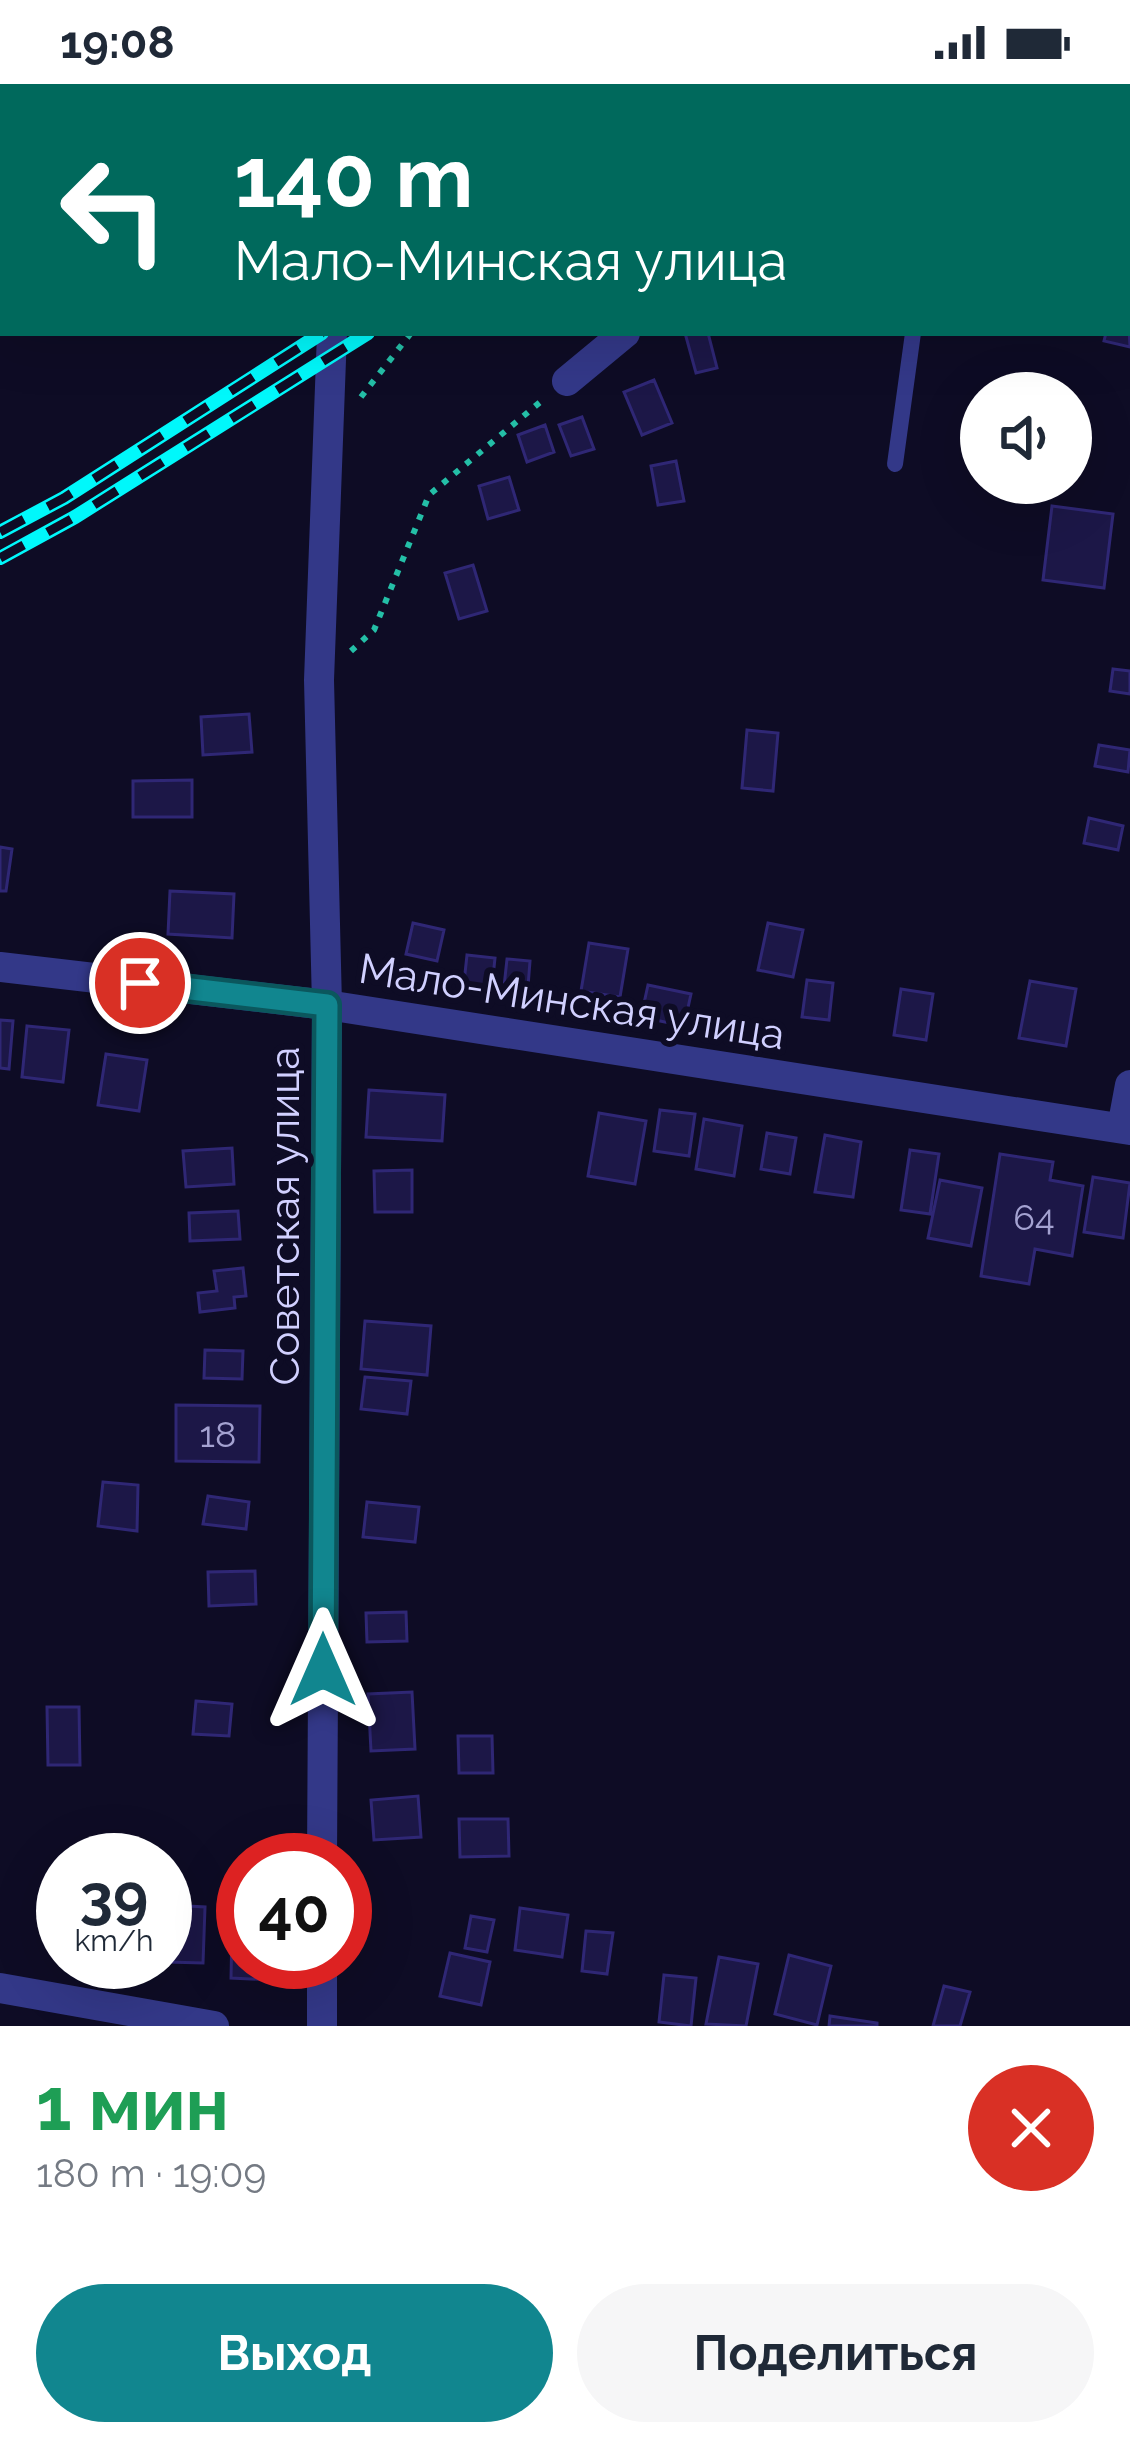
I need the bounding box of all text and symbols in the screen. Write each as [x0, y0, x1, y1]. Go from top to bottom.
text: 19:08 [60, 16, 175, 69]
text: 140 m [234, 128, 473, 227]
icon: left [36, 132, 192, 288]
text: Мало-Минская улица [234, 229, 787, 293]
map controls [960, 372, 1092, 504]
button: sound [960, 372, 1092, 504]
pin [89, 932, 191, 1034]
street label: Мало-Минская улица [356, 944, 788, 1059]
icon: arrive [107, 950, 173, 1016]
street label: Советская улица [260, 1047, 309, 1385]
house number: 64 [1013, 1196, 1055, 1238]
house number: 18 [200, 1413, 236, 1455]
position arrow [260, 1607, 386, 1733]
speed limit sign: 40 [216, 1833, 372, 1989]
text: 39 [80, 1861, 148, 1931]
text: km/h [74, 1923, 154, 1958]
text: 1 мин [36, 2062, 229, 2147]
button: close [968, 2065, 1094, 2191]
text: 180 m · 19:09 [36, 2150, 266, 2196]
button: Выход [36, 2284, 553, 2422]
button: Поделиться [577, 2284, 1094, 2422]

